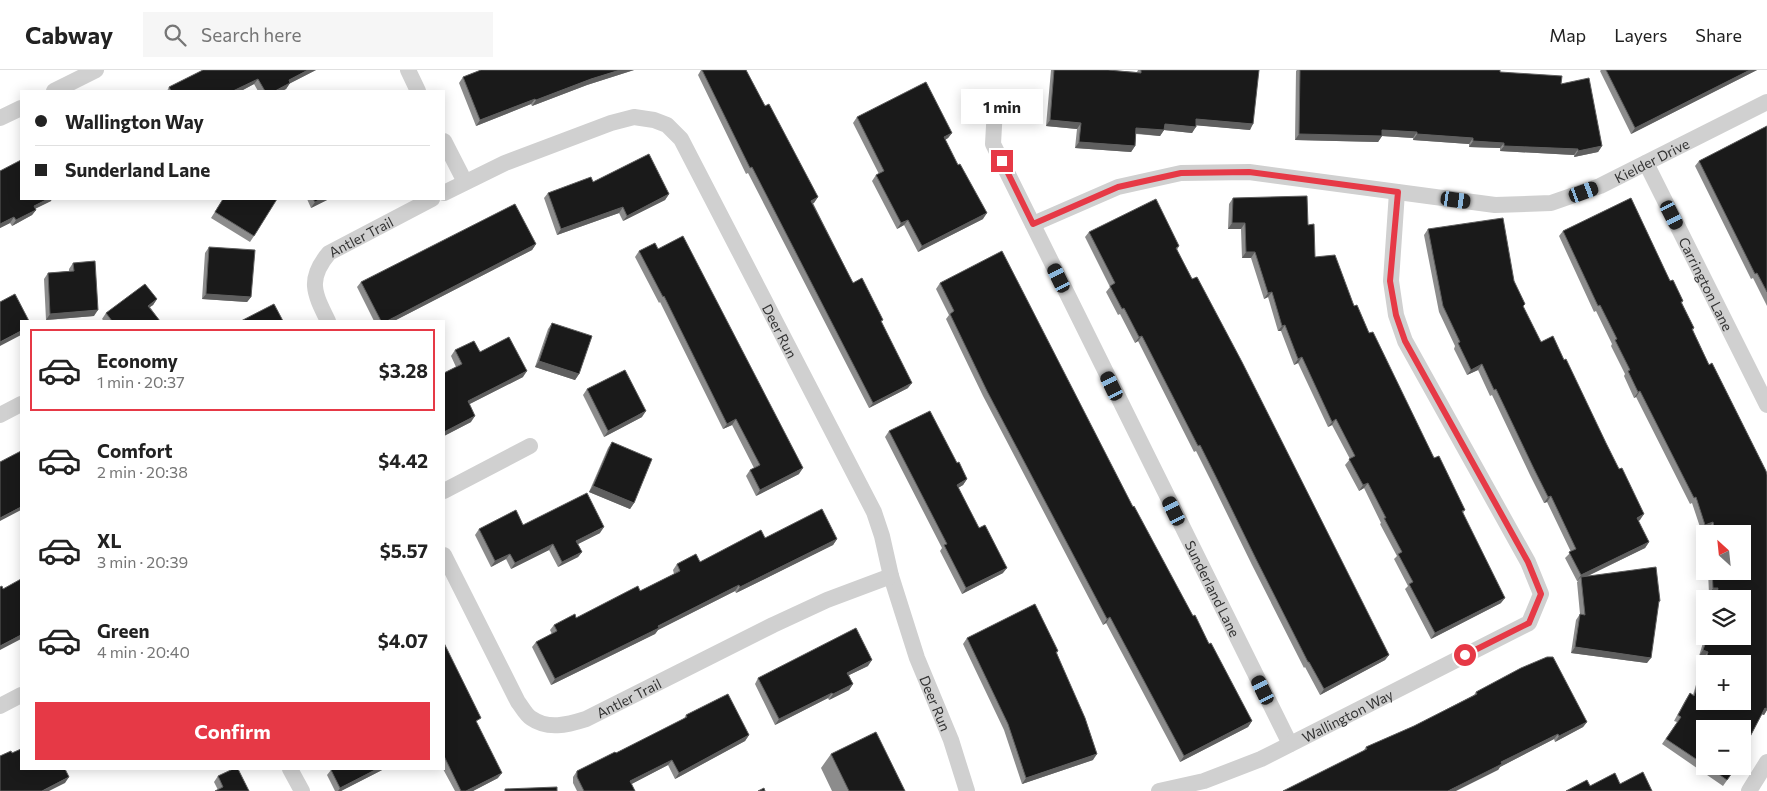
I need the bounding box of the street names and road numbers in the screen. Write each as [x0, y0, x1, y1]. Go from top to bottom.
street label: Kielder Drive [1611, 134, 1692, 186]
street label: Antler Trail [325, 213, 396, 260]
street label: Carrington Lane [1676, 234, 1737, 334]
street label: Deer Run [759, 301, 801, 361]
street label: Sunderland Lane [1182, 537, 1244, 640]
street label: Deer Run [917, 673, 955, 733]
street label: Antler Trail [593, 674, 664, 721]
street label: Wallington Way [1299, 685, 1396, 745]

